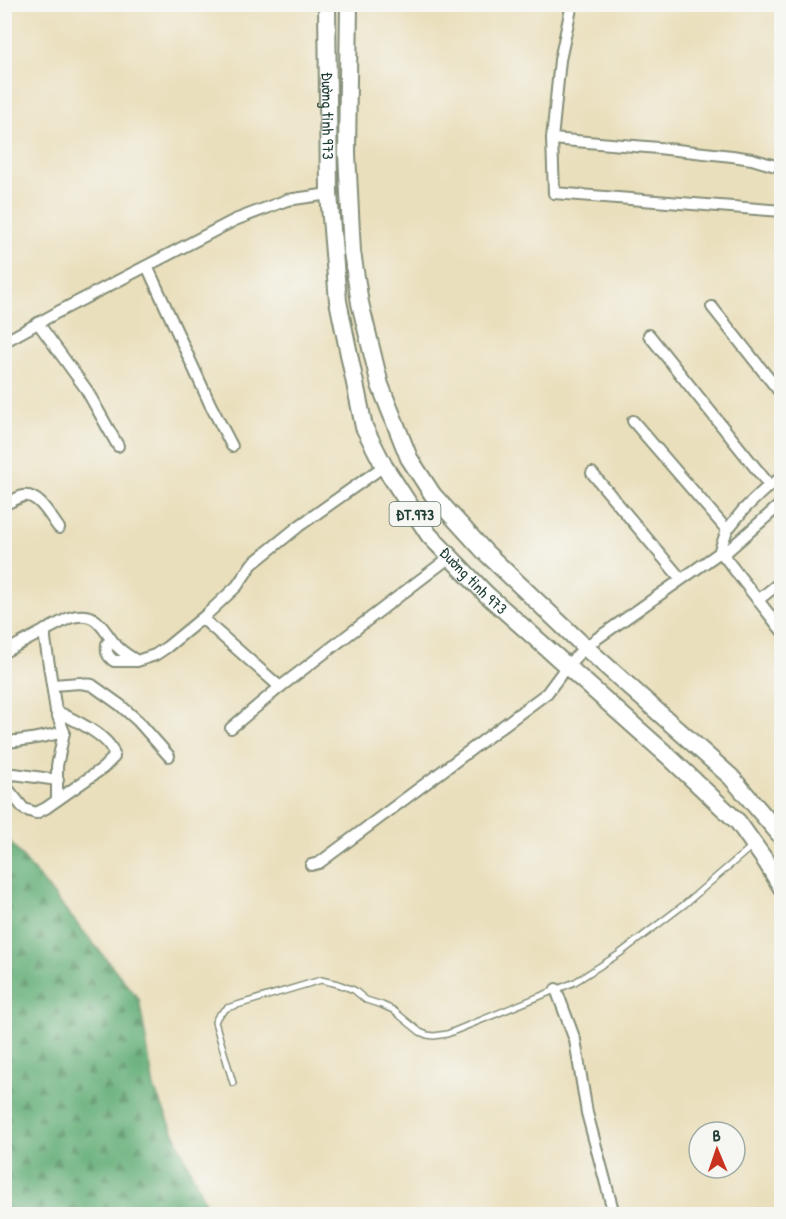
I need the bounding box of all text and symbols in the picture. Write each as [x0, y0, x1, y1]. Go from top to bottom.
street label: Đường tỉnh 973 [317, 72, 340, 160]
road number: ĐT.973 [390, 502, 440, 526]
street label: Đường tỉnh 973 [435, 542, 512, 619]
north arrow [687, 1120, 747, 1180]
text: B [712, 1124, 721, 1146]

